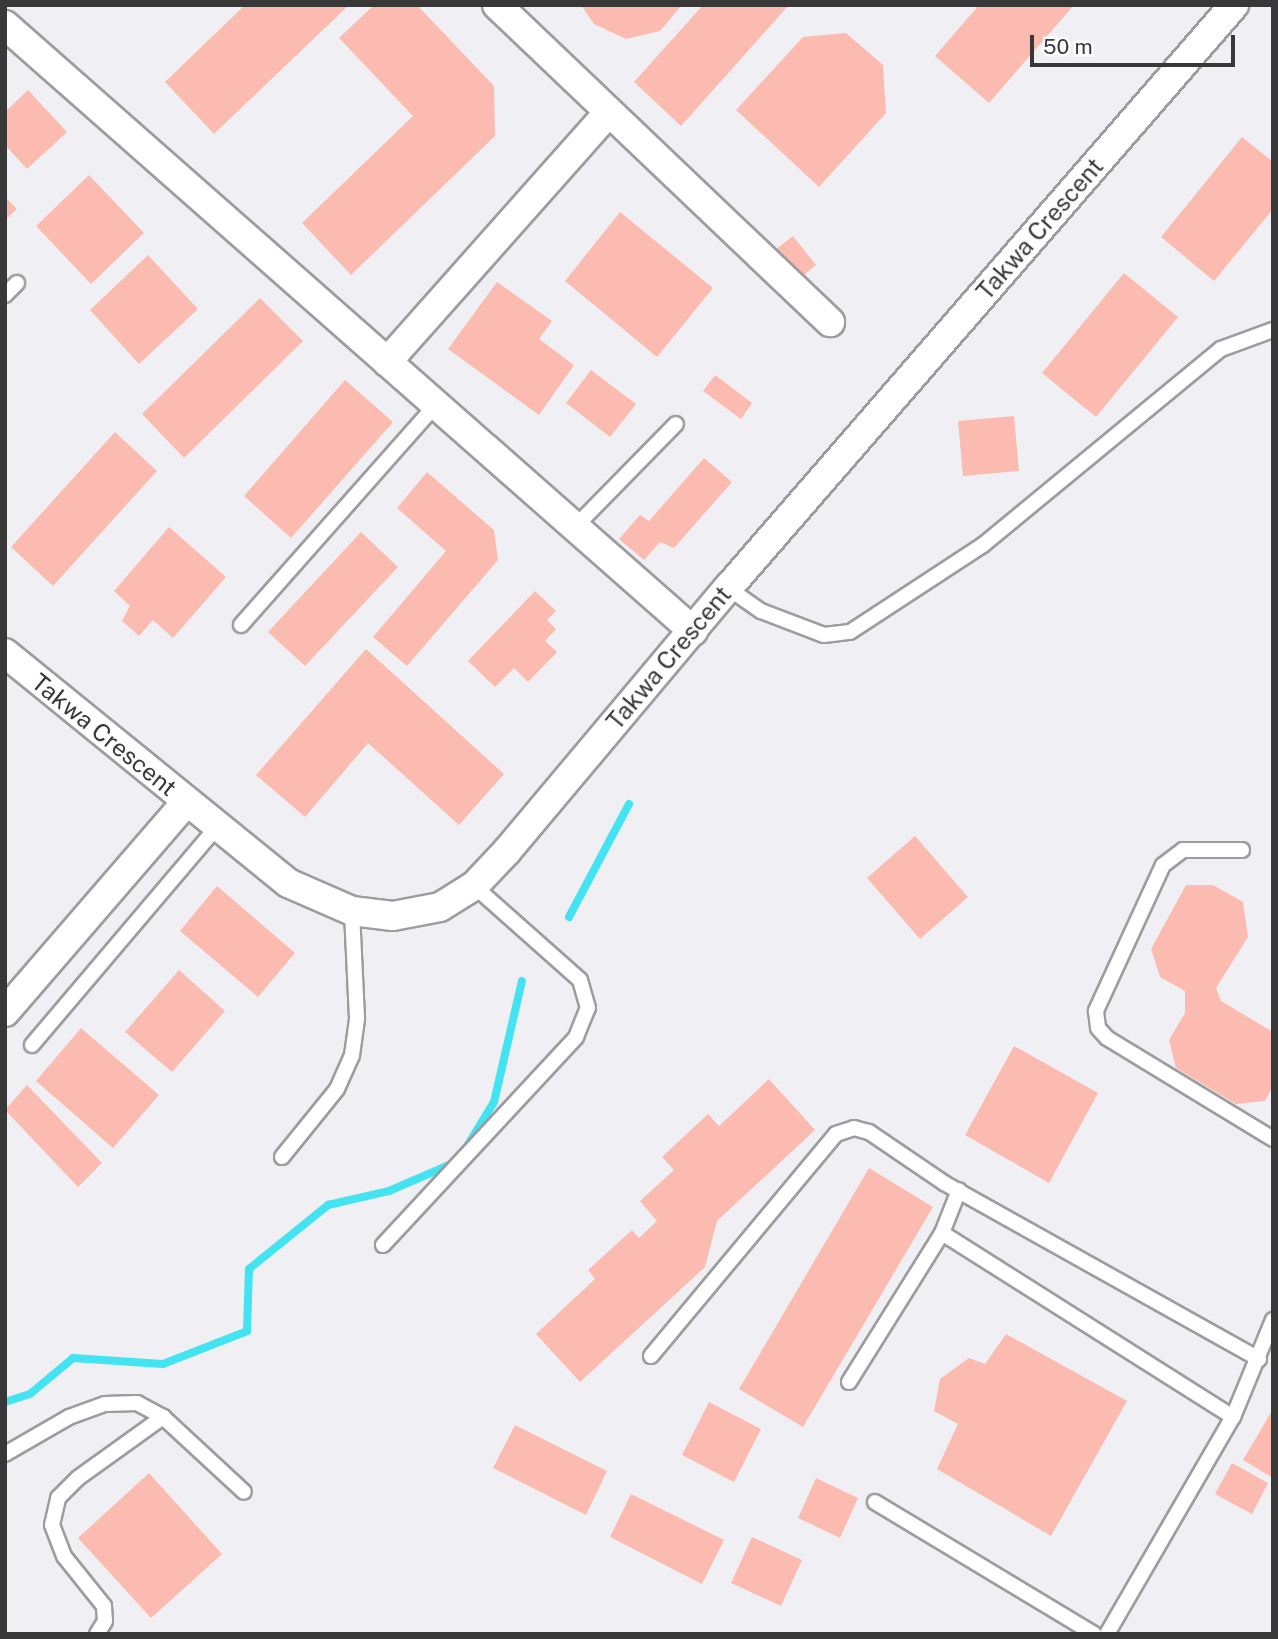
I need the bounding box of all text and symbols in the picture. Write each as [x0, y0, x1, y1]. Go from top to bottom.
scale bar [1033, 21, 1238, 65]
text: 50 m [1043, 34, 1093, 59]
street label: Takwa Crescent [971, 152, 1109, 306]
street label: Takwa Crescent [601, 581, 737, 735]
street label: Takwa Crescent [26, 668, 182, 802]

